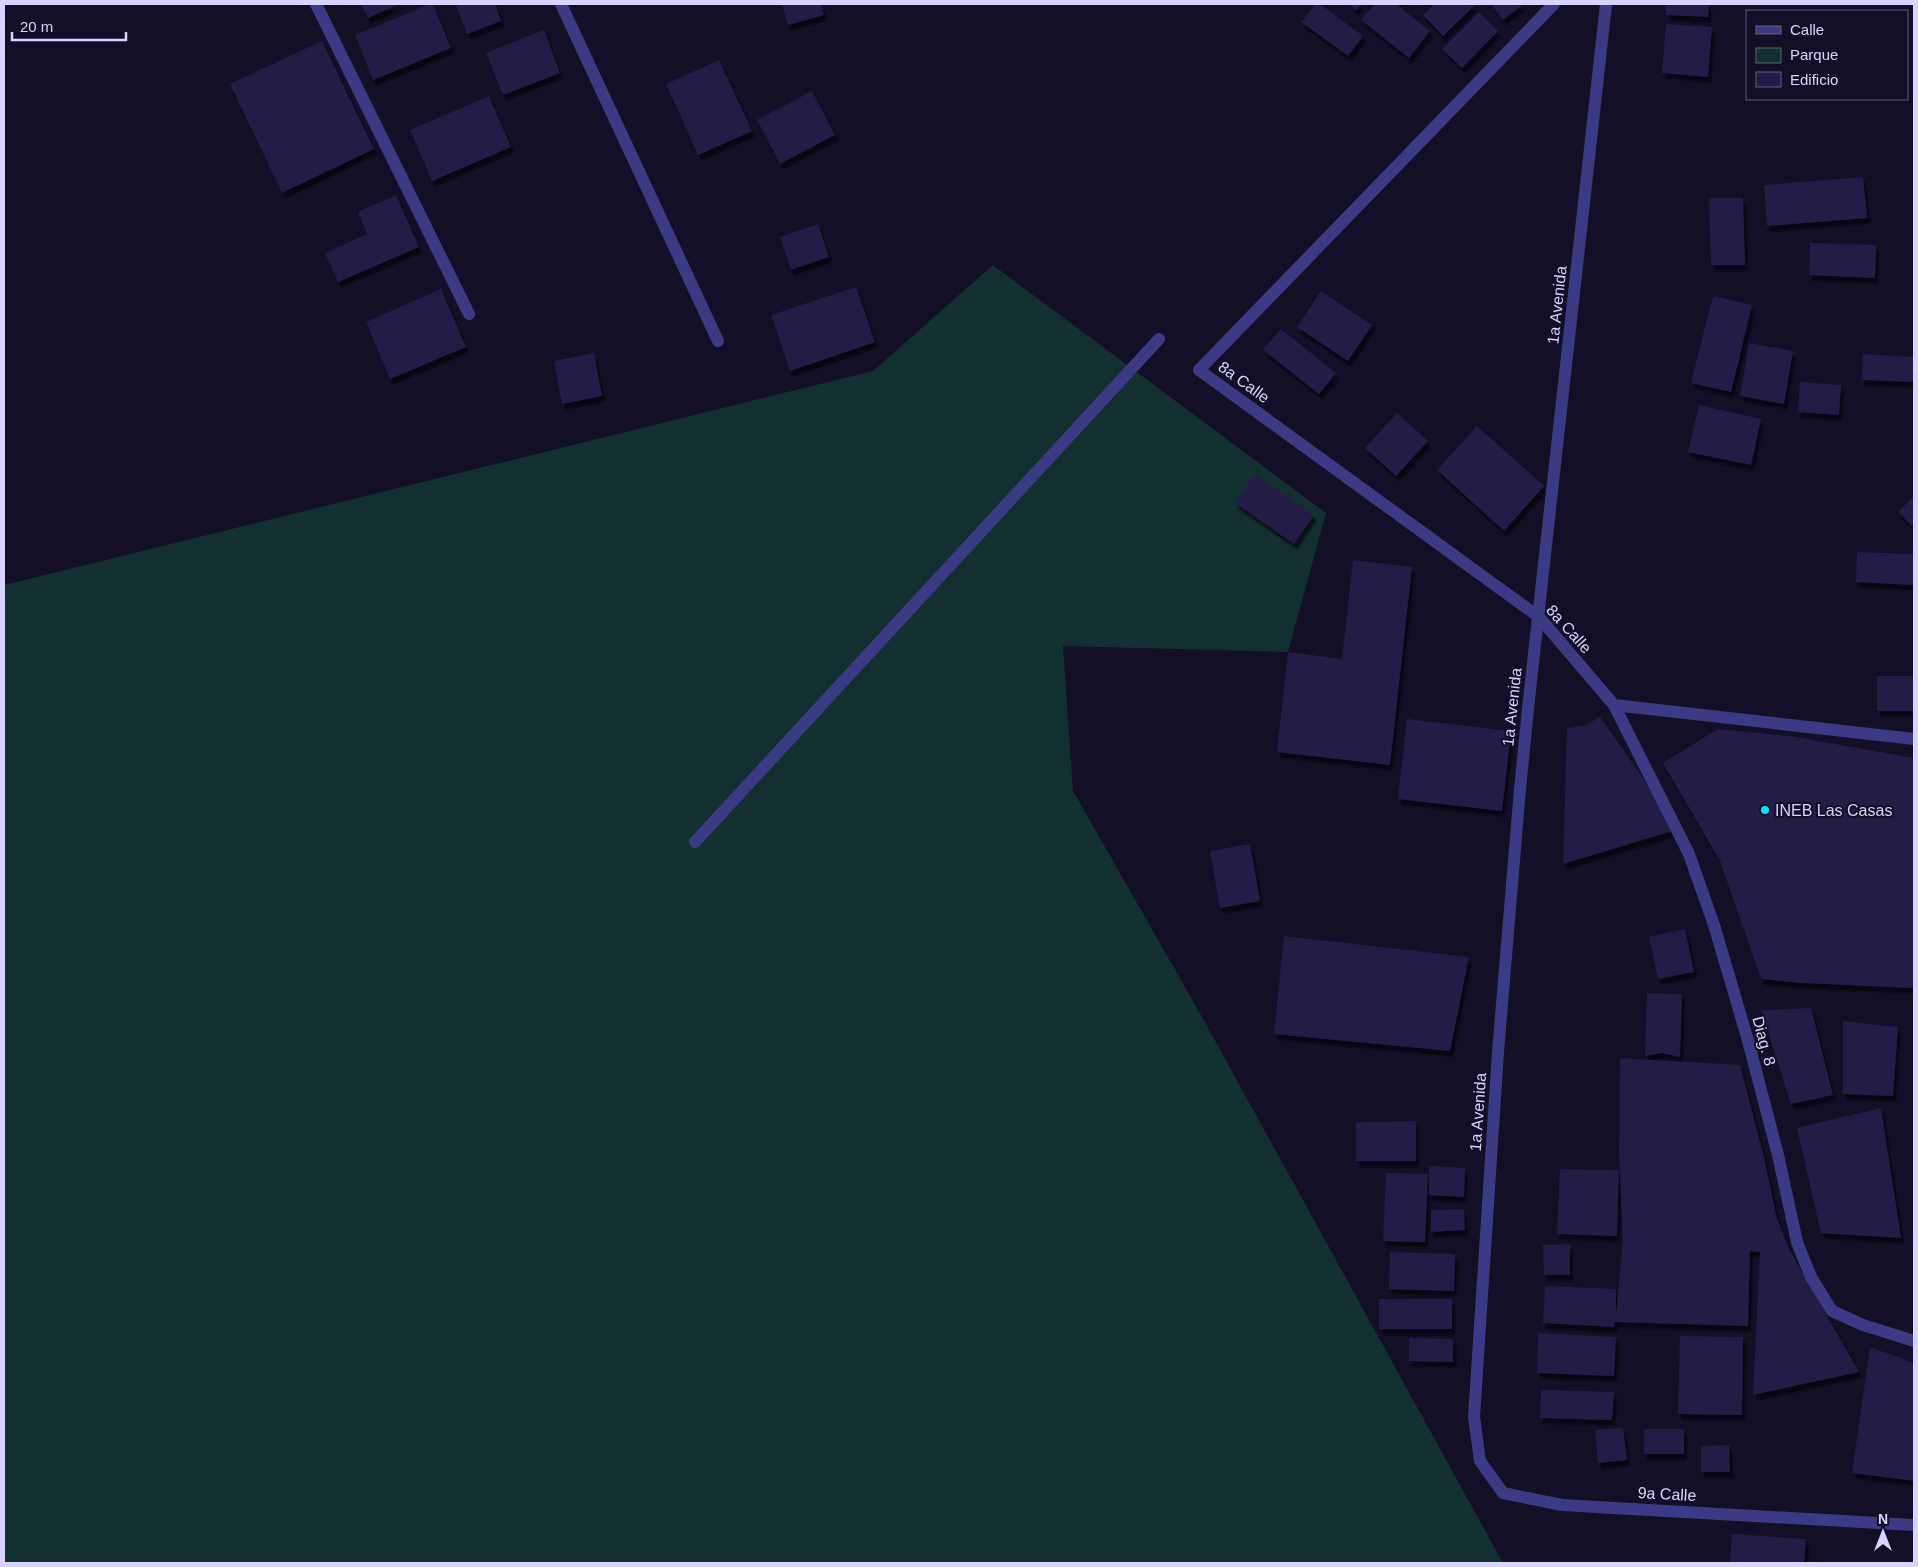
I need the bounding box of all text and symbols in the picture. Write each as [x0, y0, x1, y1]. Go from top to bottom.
scale bar [12, 10, 126, 42]
legend [1746, 10, 1908, 100]
text: 20 m [20, 18, 53, 35]
text: Calle [1790, 21, 1824, 38]
text: Parque [1790, 46, 1838, 63]
text: Edificio [1790, 71, 1838, 88]
street label: 1a Avenida [1544, 265, 1570, 345]
street label: 8a Calle [1215, 358, 1273, 406]
street label: 8a Calle [1543, 601, 1595, 657]
street label: 1a Avenida [1499, 667, 1525, 747]
place label: INEB Las Casas [1775, 802, 1892, 819]
marker: INEB Las Casas [1759, 804, 1771, 816]
street label: Diag. 8 [1749, 1014, 1779, 1068]
street label: 1a Avenida [1467, 1072, 1489, 1152]
street label: 9a Calle [1637, 1484, 1697, 1504]
north arrow [1858, 1507, 1908, 1557]
text: N [1878, 1511, 1888, 1527]

